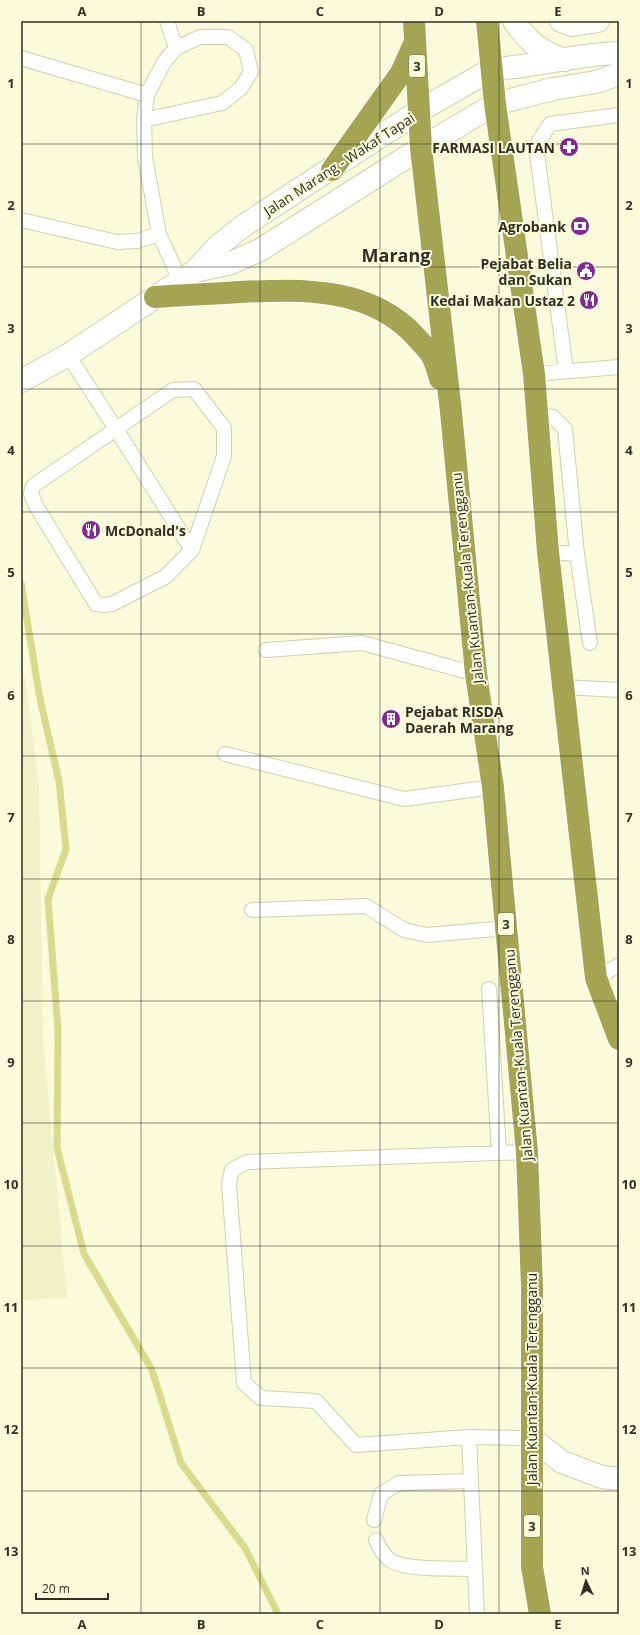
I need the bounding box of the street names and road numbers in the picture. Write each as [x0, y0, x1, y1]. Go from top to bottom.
road number: 3 [409, 55, 425, 77]
street label: Jalan Marang - Wakaf Tapai [258, 108, 418, 221]
street label: Jalan Kuantan-Kuala Terengganu [446, 471, 488, 687]
road number: 3 [498, 913, 514, 935]
street label: Jalan Kuantan-Kuala Terengganu [499, 948, 537, 1164]
street label: Jalan Kuantan-Kuala Terengganu [522, 1273, 541, 1487]
road number: 3 [524, 1515, 540, 1537]

